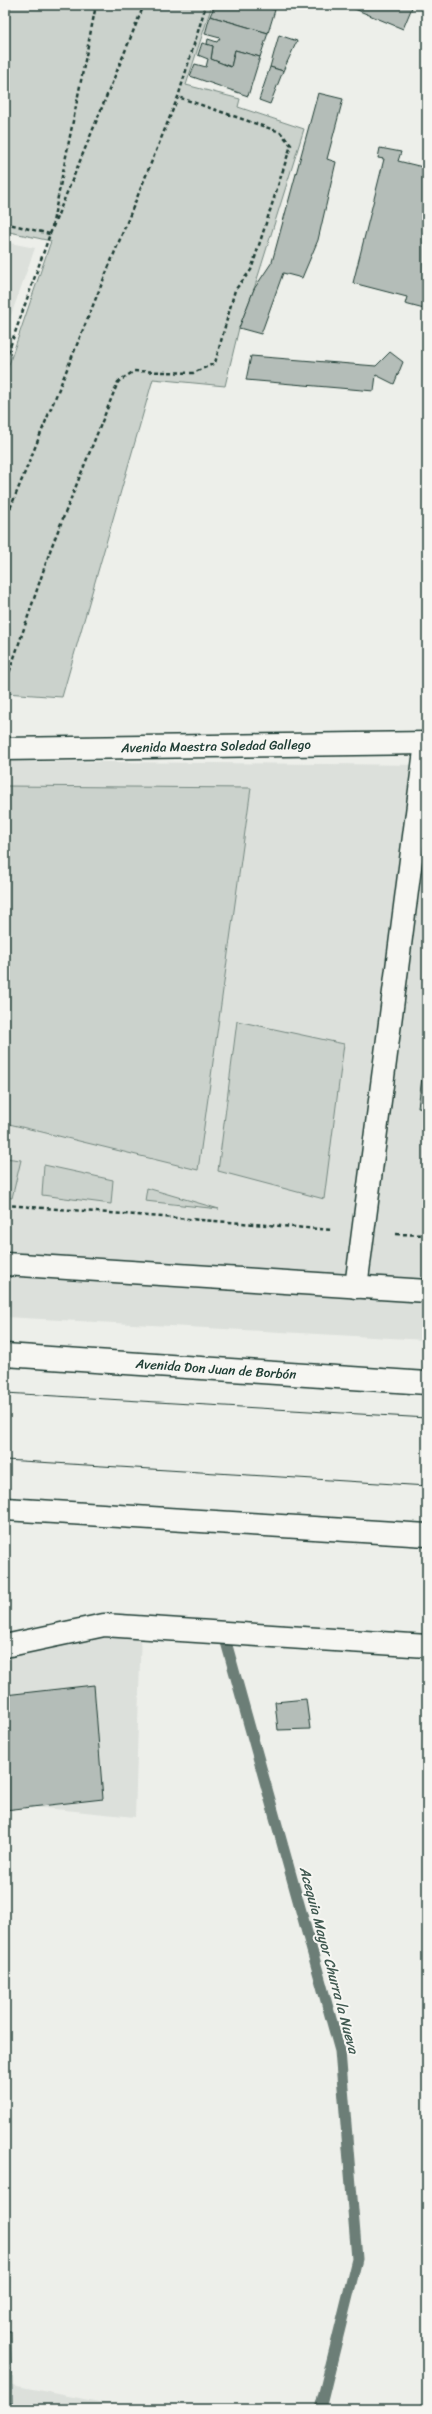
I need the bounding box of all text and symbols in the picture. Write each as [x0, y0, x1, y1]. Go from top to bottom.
street label: Avenida Maestra Soledad Gallego [120, 733, 312, 759]
street label: Avenida Don Juan de Borbón [134, 1352, 297, 1386]
water label: Acequia Mayor Churra la Nueva [292, 1863, 367, 2058]

